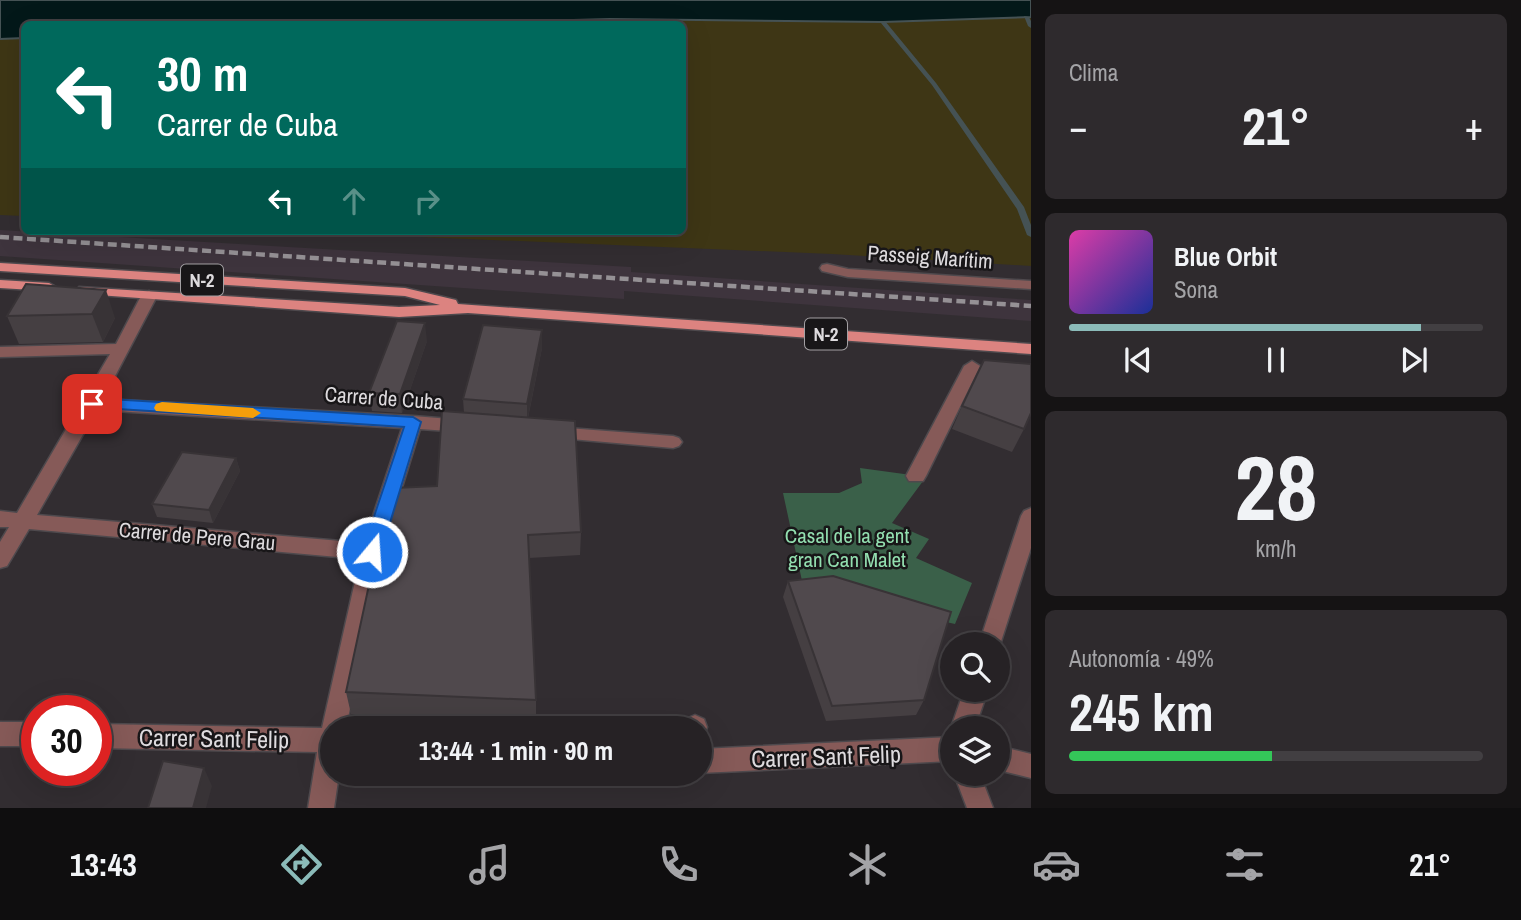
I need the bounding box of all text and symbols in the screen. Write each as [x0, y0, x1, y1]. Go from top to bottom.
text: 30 m [157, 40, 249, 106]
icon: left [42, 49, 133, 140]
text: Clima [1069, 57, 1118, 88]
text: 21° [1242, 91, 1310, 161]
text: − [1069, 101, 1087, 152]
text: + [1465, 101, 1483, 152]
text: Carrer de Cuba [157, 103, 338, 146]
icon: left [262, 182, 300, 220]
icon: ahead [335, 182, 373, 220]
icon: right [408, 182, 446, 220]
street label: Passeig Marítim [866, 238, 994, 276]
text: Blue Orbit [1174, 239, 1277, 274]
road number: N-2 [181, 264, 223, 296]
text: Sona [1174, 274, 1218, 305]
road number: N-2 [805, 318, 847, 350]
icon: previous [1119, 341, 1157, 379]
icon: pause [1257, 341, 1295, 379]
icon: next [1395, 341, 1433, 379]
pin [62, 374, 122, 434]
street label: Carrer de Cuba [324, 379, 445, 417]
icon: arrive [73, 385, 111, 423]
text: 28 [1235, 426, 1318, 548]
street label: Carrer de Pere Grau [118, 515, 276, 557]
position arrow [335, 515, 409, 589]
park label: Casal de la gent gran Can Malet [785, 521, 909, 574]
text: km/h [1256, 533, 1296, 564]
map controls [940, 632, 1010, 786]
button: search [940, 632, 1010, 702]
text: Autonomía · 49% [1069, 643, 1214, 674]
text: 245 km [1069, 677, 1214, 747]
speed limit sign: 30 [21, 695, 112, 786]
button: layers [940, 716, 1010, 786]
street label: Carrer Sant Felip [139, 721, 289, 755]
text: 13:44 · 1 min · 90 m [419, 733, 613, 768]
street label: Carrer Sant Felip [750, 737, 902, 775]
icon: directions [277, 840, 326, 889]
icon: music [465, 840, 514, 889]
icon: phone [654, 840, 703, 889]
icon: climate [843, 840, 892, 889]
icon: car [1032, 840, 1081, 889]
icon: filters [1220, 840, 1269, 889]
text: 13:43 [70, 843, 137, 886]
text: 21° [1409, 843, 1451, 886]

